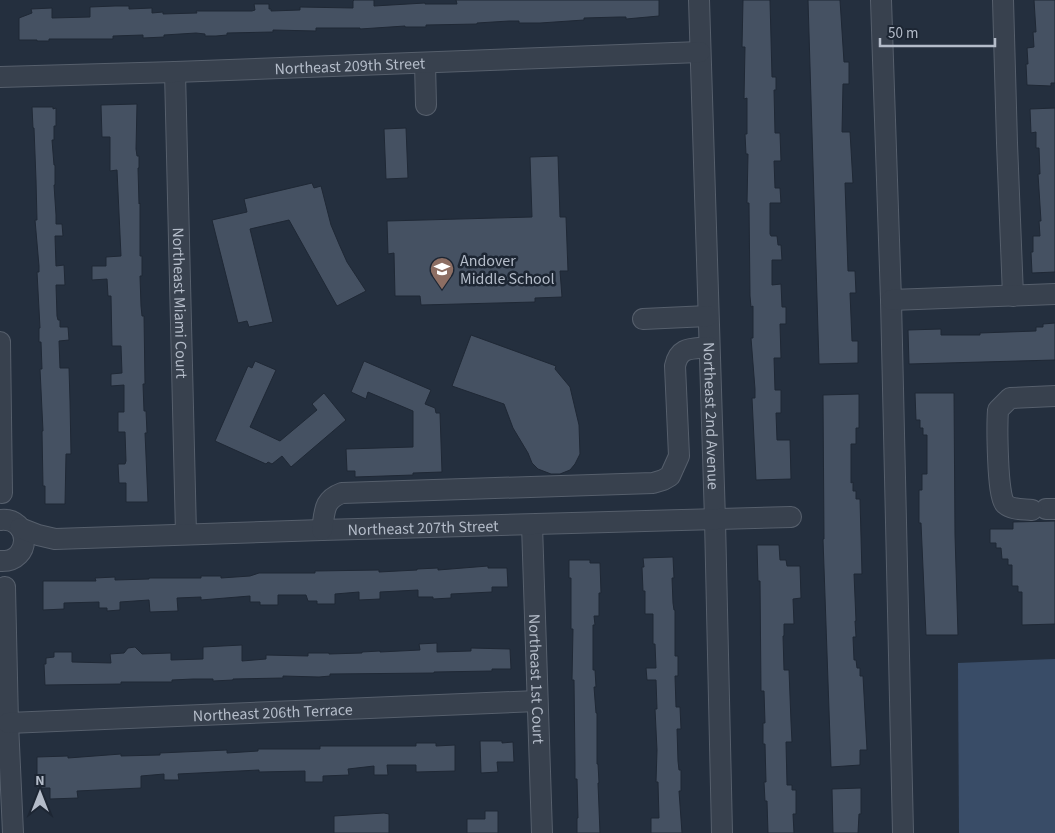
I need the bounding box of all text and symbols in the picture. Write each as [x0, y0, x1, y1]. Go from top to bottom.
scale bar [880, 15, 995, 47]
text: 50 m [888, 23, 918, 44]
street label: Northeast 209th Street [274, 52, 426, 80]
street label: Northeast Miami Court [167, 227, 192, 379]
place label: Andover Middle School [460, 250, 555, 290]
school or university icon: Andover Middle School [429, 256, 455, 290]
street label: Northeast 2nd Avenue [698, 342, 724, 490]
street label: Northeast 207th Street [347, 515, 499, 541]
street label: Northeast 1st Court [523, 614, 549, 745]
street label: Northeast 206th Terrace [192, 699, 353, 727]
north arrow [15, 768, 65, 818]
text: N [35, 771, 45, 791]

